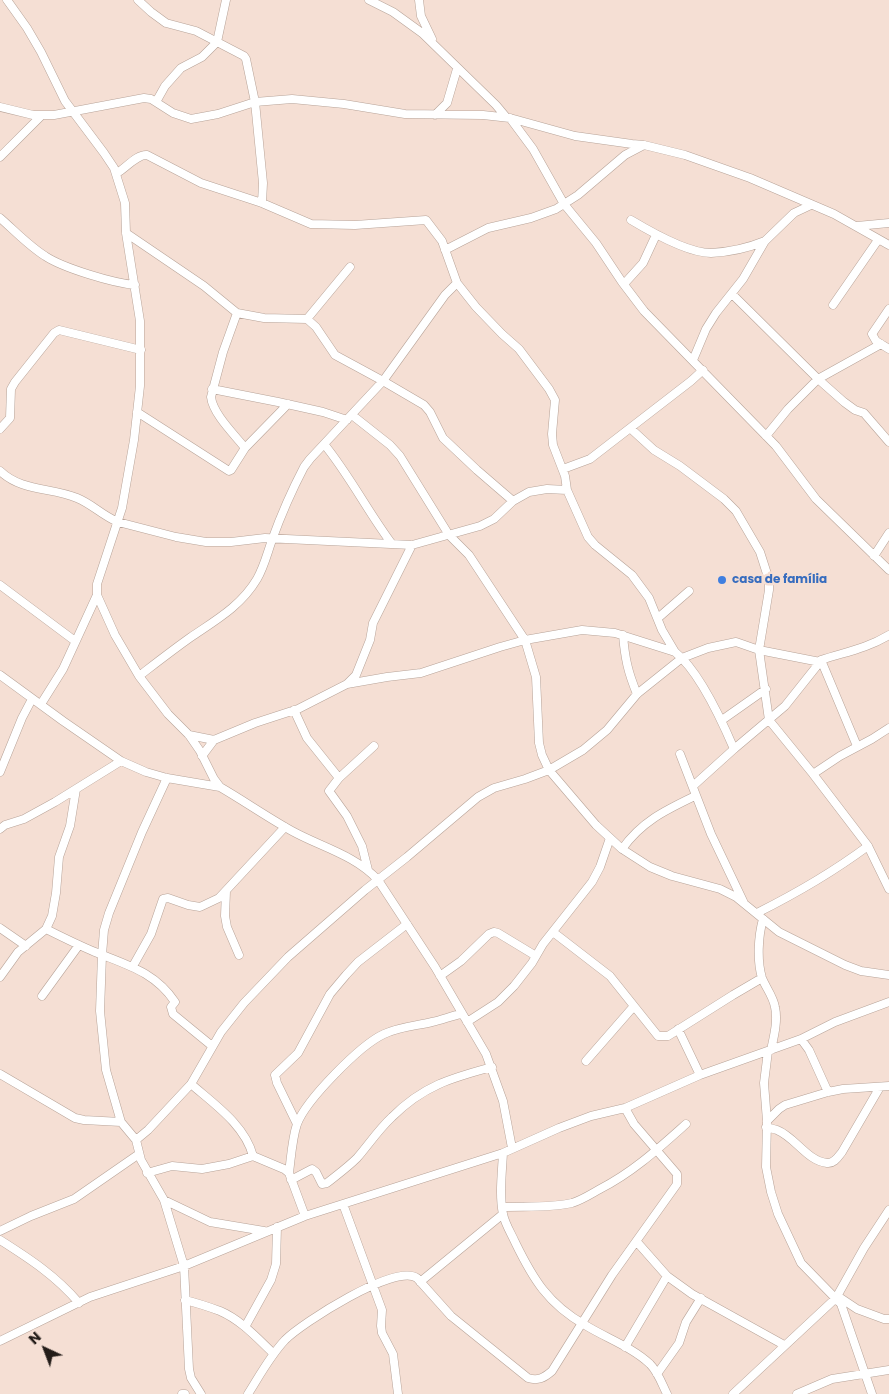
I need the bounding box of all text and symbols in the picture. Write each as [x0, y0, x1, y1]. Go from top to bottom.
place label: casa de família [732, 573, 827, 587]
marker: casa de família [716, 574, 728, 586]
north arrow [20, 1324, 70, 1374]
text: N [24, 1327, 45, 1349]

